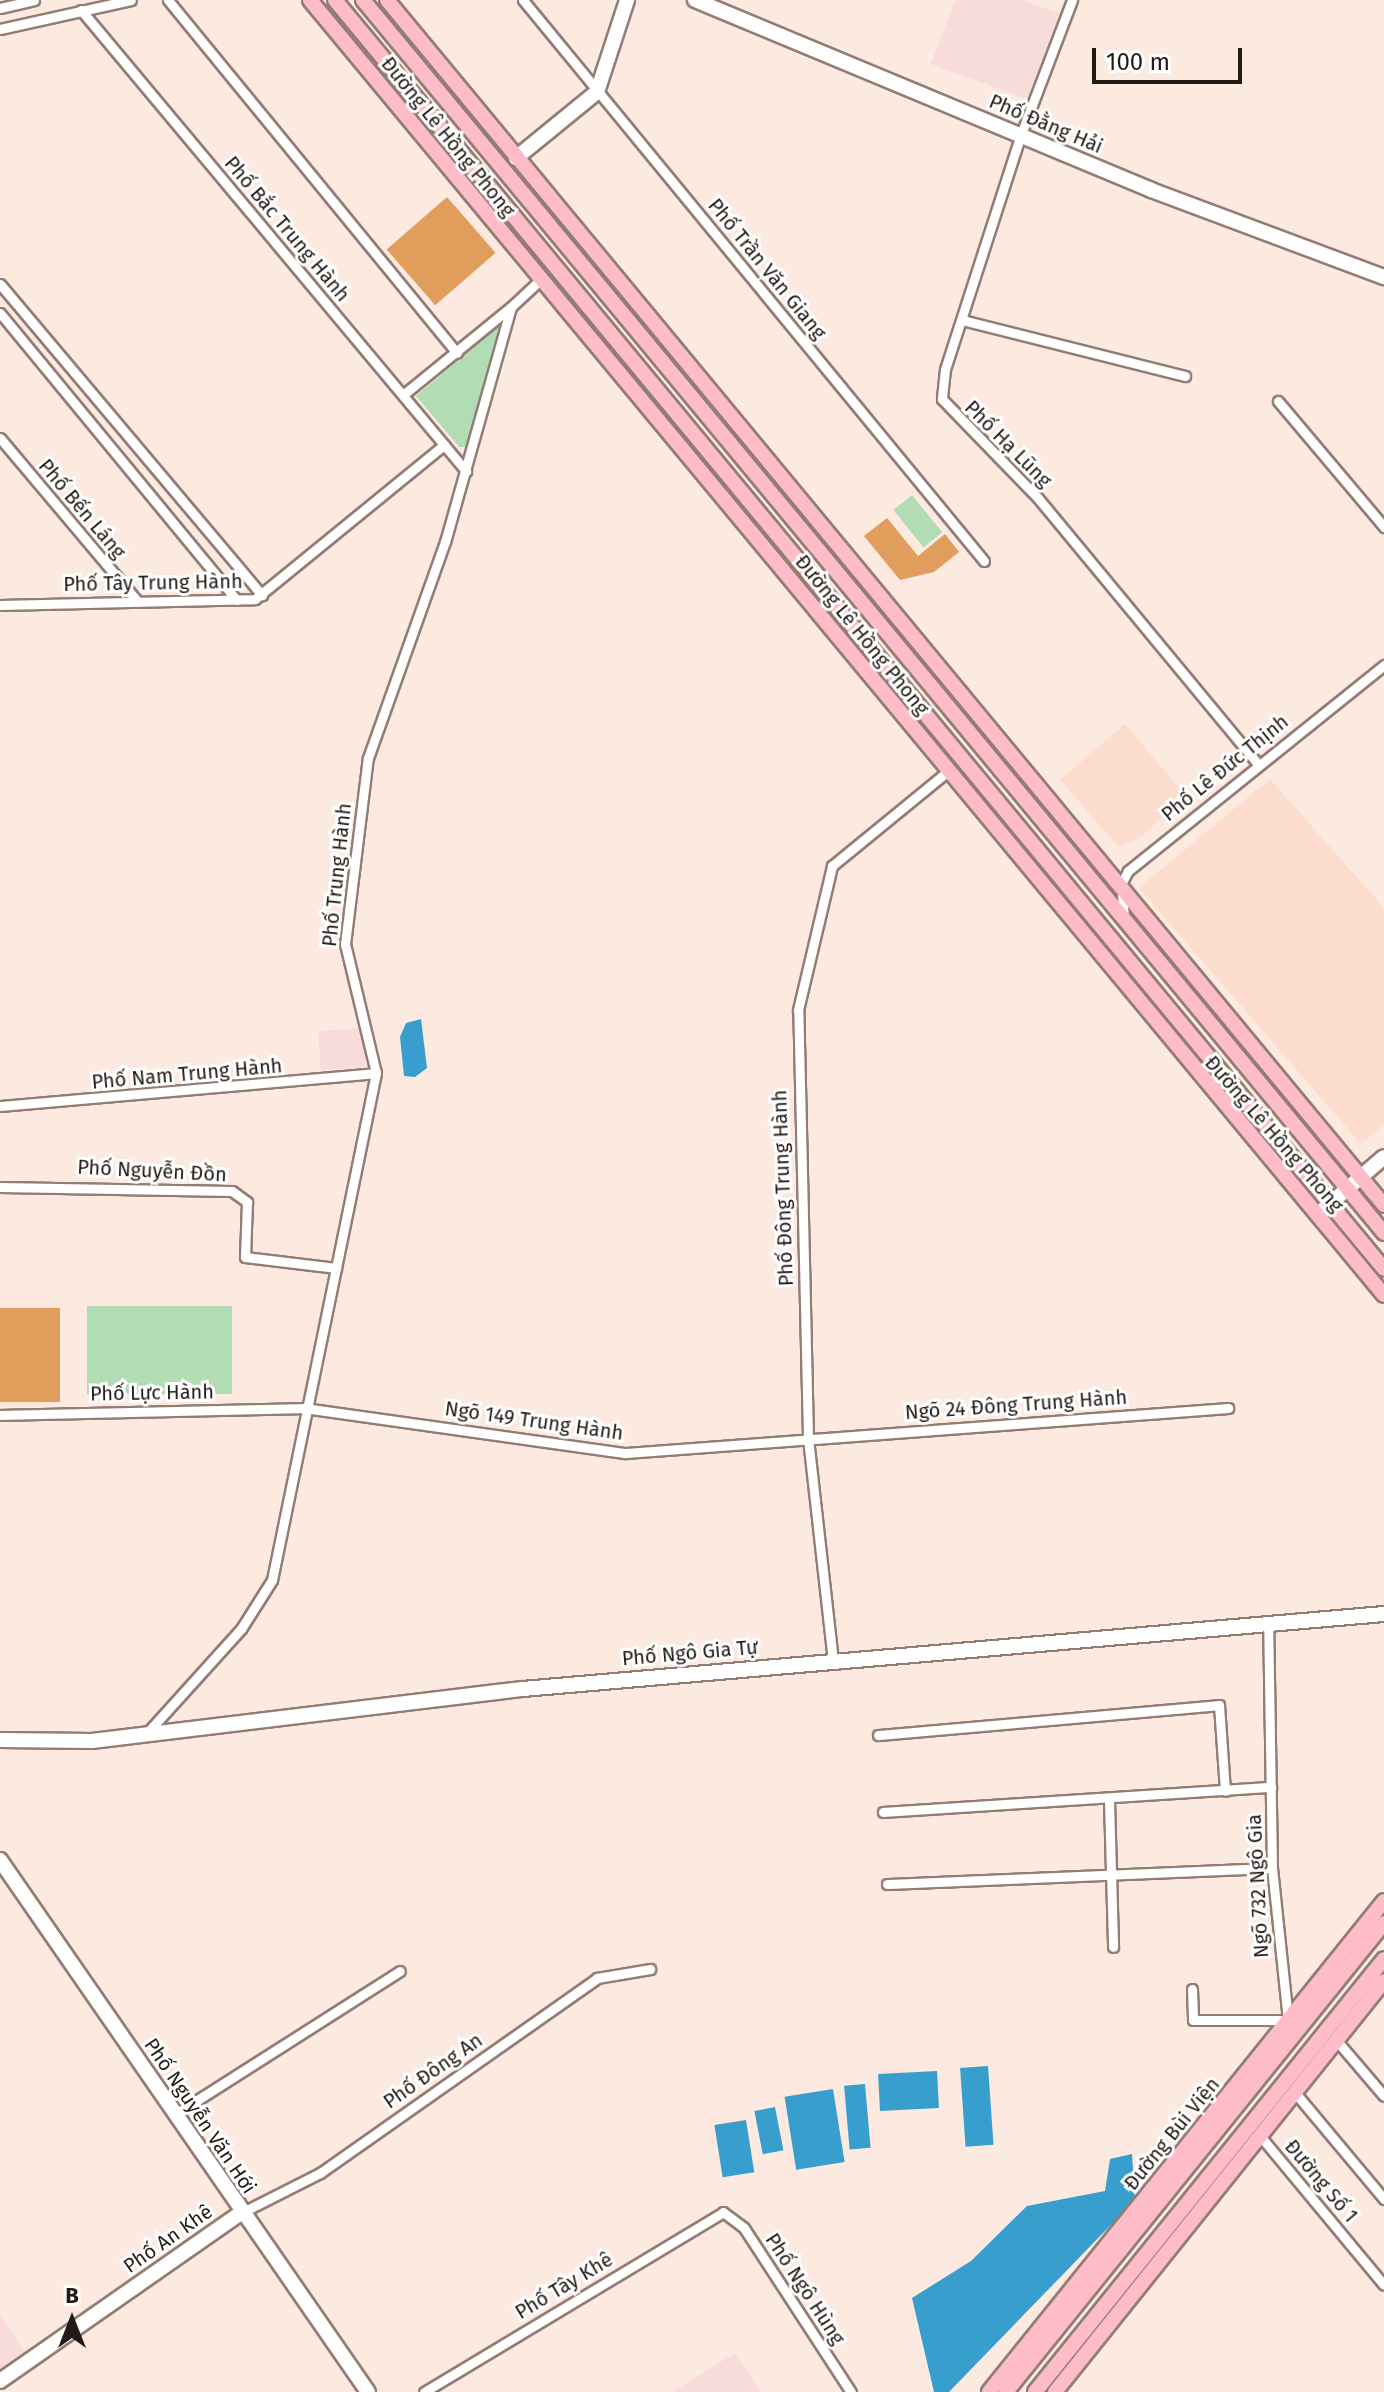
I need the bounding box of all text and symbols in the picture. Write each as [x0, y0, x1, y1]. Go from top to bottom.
scale bar [1096, 32, 1246, 82]
text: 100 m [1106, 48, 1170, 76]
street label: Đường Lê Hồng Phong [376, 52, 520, 222]
street label: Phố Đằng Hải [986, 89, 1106, 159]
street label: Phố Bắc Trung Hành [219, 151, 355, 307]
street label: Phố Trần Văn Giang [703, 194, 831, 344]
street label: Phố Hạ Lũng [960, 396, 1056, 492]
street label: Phố Bến Láng [33, 454, 131, 564]
street label: Đường Lê Hồng Phong [790, 550, 934, 720]
street label: Phố Tây Trung Hành [63, 569, 243, 597]
street label: Phố Lê Đức Thịnh [1157, 709, 1293, 827]
street label: Phố Trung Hành [318, 802, 356, 948]
street label: Đường Lê Hồng Phong [1200, 1051, 1348, 1217]
street label: Phố Nam Trung Hành [91, 1054, 283, 1094]
street label: Phố Đông Trung Hành [768, 1089, 798, 1287]
street label: Phố Nguyễn Đồn [77, 1155, 227, 1187]
street label: Phố Lực Hành [90, 1380, 214, 1406]
street label: Ngõ 24 Đông Trung Hành [904, 1385, 1128, 1425]
street label: Ngõ 149 Trung Hành [443, 1397, 625, 1445]
street label: Phố Ngô Gia Tự [621, 1635, 759, 1671]
street label: Ngõ 732 Ngô Gia [1242, 1813, 1274, 1959]
street label: Phố Đông An [379, 2028, 487, 2114]
street label: Phố Nguyễn Văn Hới [139, 2034, 261, 2198]
street label: Đường Bùi Viện [1119, 2073, 1225, 2195]
street label: Đường Số 1 [1279, 2135, 1363, 2227]
street label: Phố An Khê [119, 2200, 217, 2278]
street label: Phố Ngô Hùng [760, 2229, 850, 2349]
street label: Phố Tây Khê [511, 2248, 617, 2324]
north arrow [32, 2280, 112, 2360]
text: B [65, 2282, 79, 2309]

